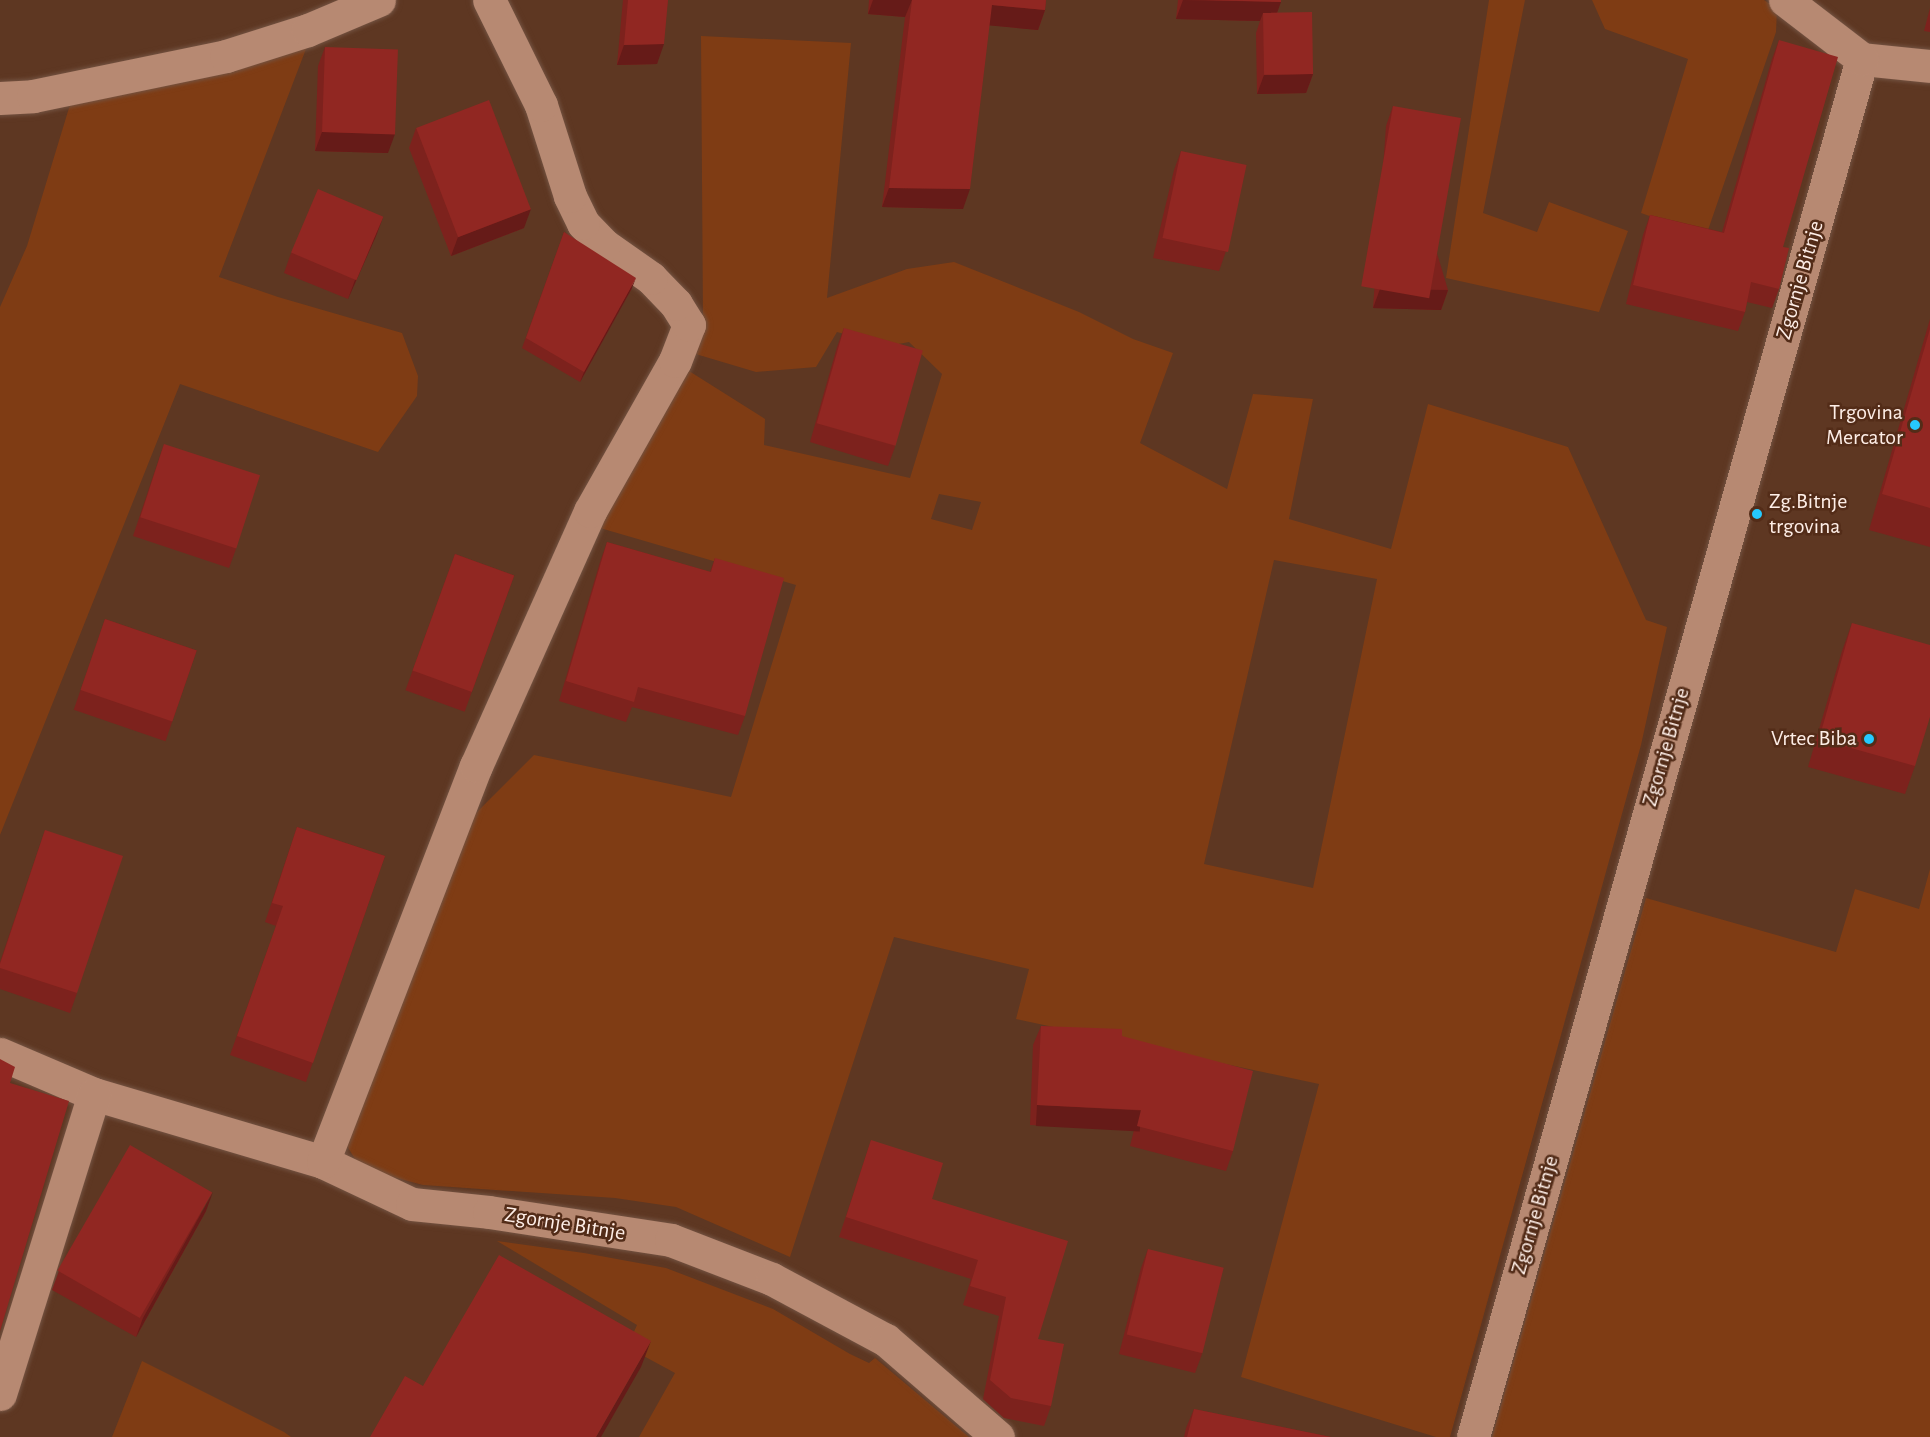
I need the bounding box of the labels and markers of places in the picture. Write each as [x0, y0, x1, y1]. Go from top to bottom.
place label: Trgovina Mercator [1826, 399, 1903, 451]
marker: Trgovina Mercator [1908, 418, 1922, 432]
place label: Zg.Bitnje trgovina [1769, 488, 1847, 540]
marker: Zg.Bitnje trgovina [1750, 507, 1764, 521]
place label: Vrtec Biba [1771, 726, 1857, 752]
marker: Vrtec Biba [1862, 732, 1876, 746]

